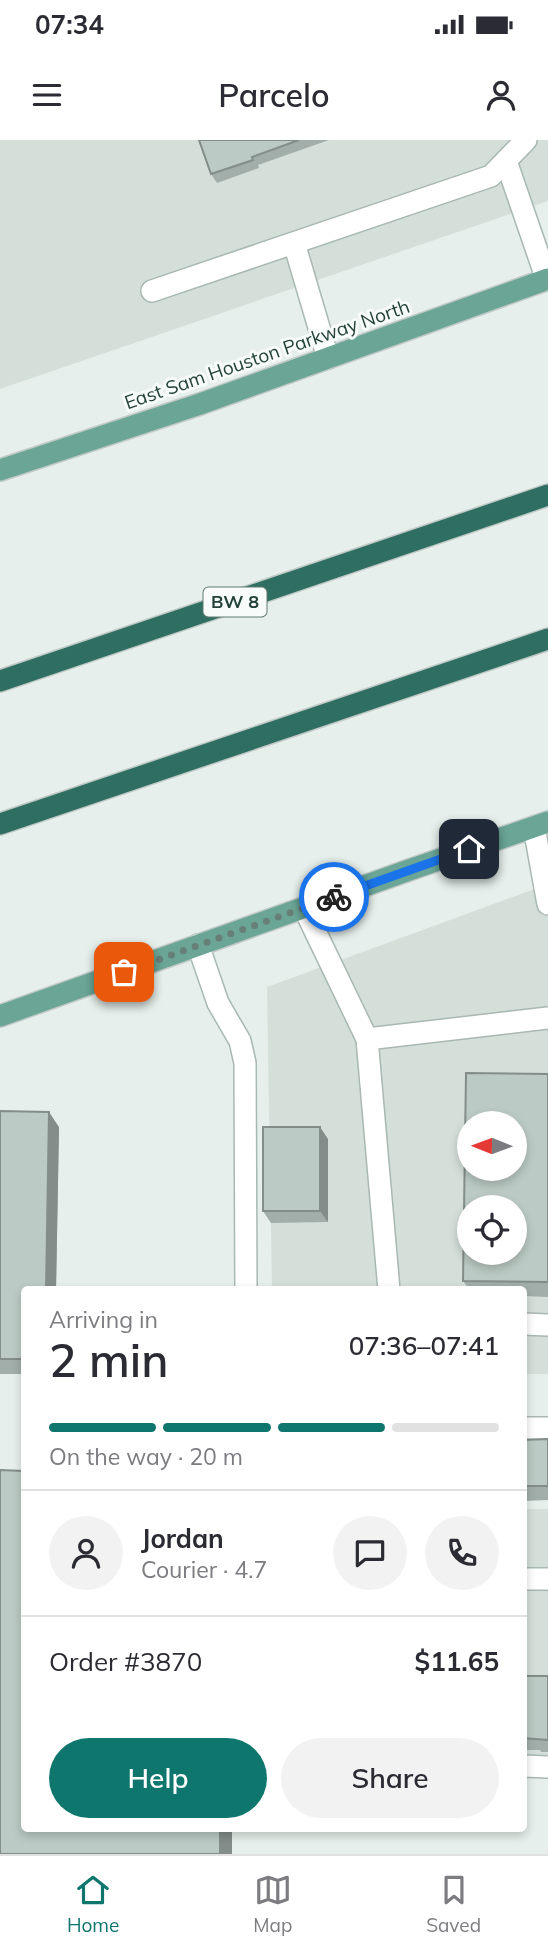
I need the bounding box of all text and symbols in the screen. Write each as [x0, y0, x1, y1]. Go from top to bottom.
text: 07:34 [35, 8, 104, 41]
text: Parcelo [218, 75, 330, 115]
icon: menu [28, 76, 66, 114]
icon: person [482, 76, 520, 114]
street label: East Sam Houston Parkway North [121, 294, 413, 414]
road number: BW 8 [204, 588, 266, 616]
pin [439, 819, 499, 879]
icon: home [450, 830, 488, 868]
courier [299, 862, 369, 932]
icon: bike [315, 878, 353, 916]
pin [94, 942, 154, 1002]
icon: bag [105, 953, 143, 991]
north arrow [457, 1111, 527, 1181]
map controls [457, 1111, 527, 1265]
button: locate [457, 1195, 527, 1265]
text: Arriving in [49, 1305, 158, 1334]
text: 07:36–07:41 [349, 1329, 499, 1362]
text: 2 min [49, 1331, 168, 1389]
text: On the way · 20 m [49, 1442, 243, 1471]
button: person [49, 1516, 123, 1590]
button: chat [333, 1516, 407, 1590]
button: phone [425, 1516, 499, 1590]
text: Jordan [141, 1522, 224, 1555]
text: Courier · 4.7 [141, 1555, 267, 1584]
text: Order #3870 [49, 1645, 202, 1678]
text: $11.65 [415, 1645, 499, 1678]
button: Help [49, 1738, 267, 1818]
button: Share [281, 1738, 499, 1818]
tab: Home [67, 1871, 119, 1937]
tab: Map [253, 1871, 292, 1937]
tab: Saved [426, 1871, 481, 1937]

